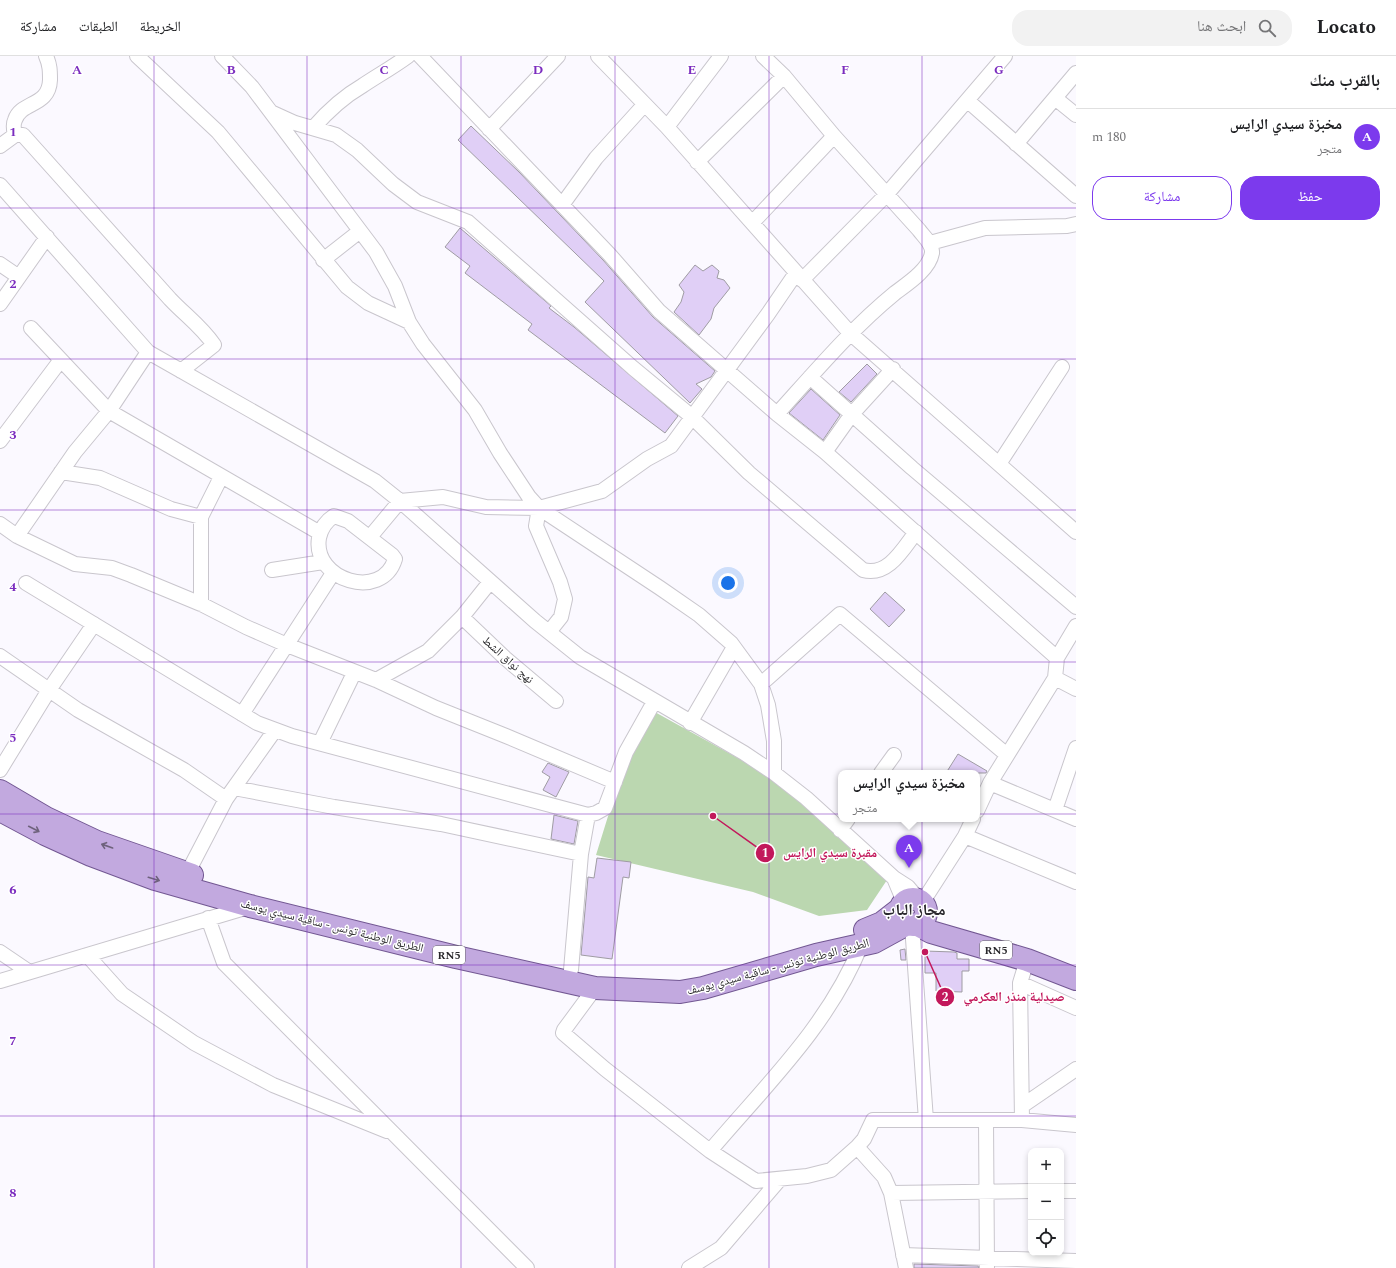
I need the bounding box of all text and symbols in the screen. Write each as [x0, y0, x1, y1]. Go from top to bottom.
search box [1012, 10, 1292, 46]
text: Locato [1316, 13, 1376, 42]
text: ابحث هنا [1197, 15, 1246, 38]
text: مشاركة [20, 16, 57, 37]
text: الطبقات [79, 16, 118, 37]
text: الخريطة [140, 16, 181, 37]
icon: search [1256, 17, 1278, 39]
text: A [72, 60, 82, 80]
text: B [226, 60, 236, 80]
text: C [379, 60, 389, 80]
text: D [533, 60, 543, 80]
text: E [688, 60, 697, 80]
text: F [841, 60, 849, 80]
text: G [994, 60, 1004, 80]
text: بالقرب منك [1309, 68, 1380, 94]
text: مخبزة سيدي الرايس [1230, 113, 1342, 136]
text: 1 [9, 122, 17, 142]
text: 180 m [1092, 127, 1126, 147]
text: A [1362, 127, 1372, 147]
text: متجر [1317, 139, 1342, 159]
button: مشاركة [1092, 176, 1232, 220]
button: حفظ [1240, 176, 1380, 220]
text: 2 [9, 274, 17, 294]
text: 3 [9, 425, 17, 445]
your location [718, 573, 738, 593]
text: 4 [9, 577, 17, 597]
street label: نهج نواق الشط [478, 632, 538, 688]
text: 5 [9, 728, 17, 748]
popup [838, 770, 980, 822]
text: مخبزة سيدي الرايس [853, 772, 965, 795]
text: متجر [853, 798, 877, 818]
one-way arrow [28, 825, 40, 833]
pin: A [896, 835, 922, 868]
callout: مقبرة سيدي الرايس [755, 840, 885, 865]
one-way arrow [101, 842, 114, 849]
text: مقبرة سيدي الرايس [783, 843, 877, 863]
text: 1 [762, 844, 768, 863]
one-way arrow [147, 876, 160, 883]
text: 6 [9, 880, 17, 900]
street label: الطريق الوطنية تونس - ساقية سيدي يوسف [238, 894, 426, 958]
district label: مجاز الباب [883, 898, 945, 922]
street label: الطريق الوطنية تونس - ساقية سيدي يوسف [685, 933, 871, 1001]
road number: RN5 [980, 941, 1012, 959]
road number: RN5 [433, 946, 465, 964]
callout: صيدلية منذر العكرمي [935, 984, 1073, 1009]
text: صيدلية منذر العكرمي [963, 987, 1065, 1007]
text: 2 [942, 988, 949, 1007]
text: 7 [9, 1031, 17, 1051]
map controls [1028, 1148, 1064, 1256]
button: + [1028, 1148, 1064, 1184]
text: 8 [9, 1183, 17, 1203]
button: − [1028, 1184, 1064, 1220]
button: locate [1028, 1220, 1064, 1256]

